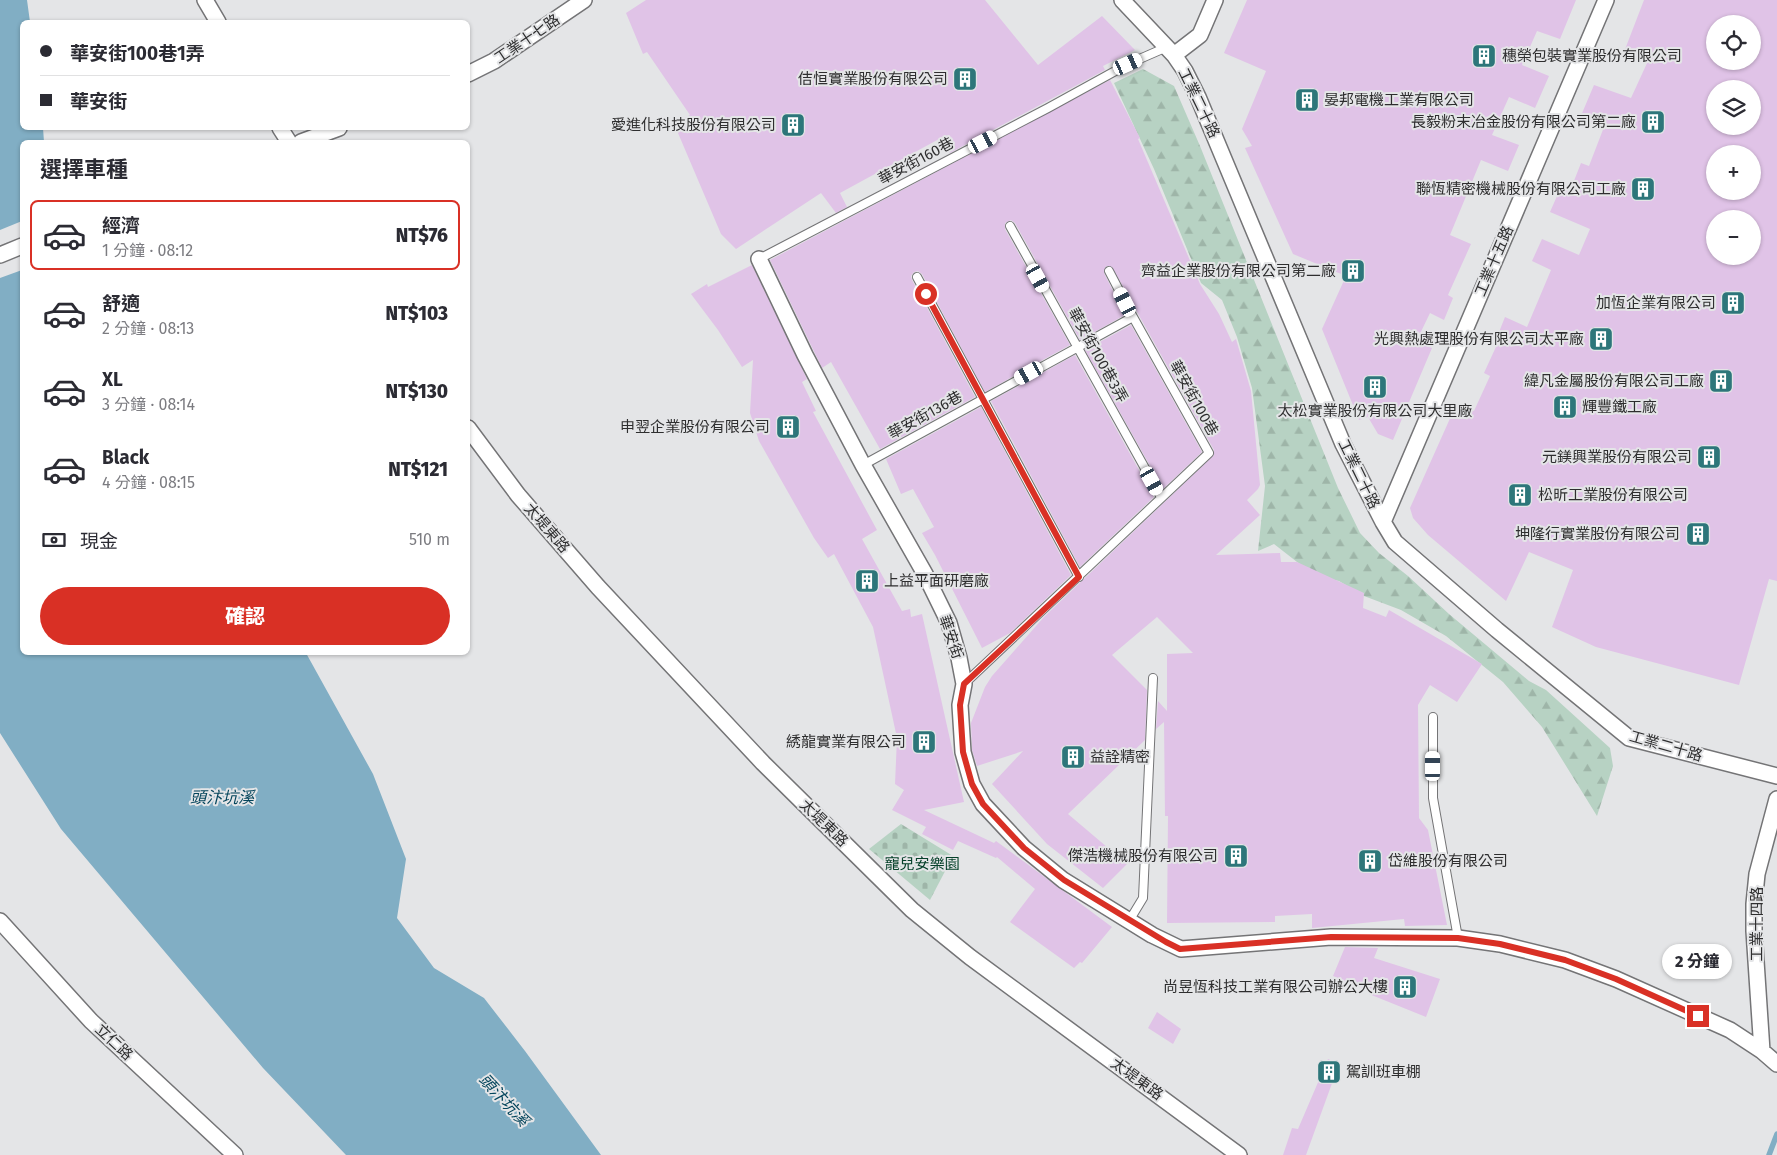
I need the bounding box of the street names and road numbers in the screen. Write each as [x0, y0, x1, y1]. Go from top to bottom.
street label: 工業十七路 [491, 11, 563, 67]
street label: 工業二十路 [1174, 65, 1224, 141]
street label: 華安街160巷 [875, 134, 957, 188]
street label: 工業十五路 [1471, 223, 1517, 299]
street label: 華安街100巷3弄 [1064, 304, 1132, 406]
street label: 華安街100巷 [1166, 357, 1222, 439]
street label: 華安街136巷 [885, 387, 965, 443]
street label: 工業二十路 [1334, 436, 1384, 512]
street label: 太堤東路 [521, 499, 573, 557]
street label: 華安街 [935, 613, 967, 661]
street label: 工業二十路 [1627, 727, 1705, 765]
street label: 太堤東路 [796, 796, 852, 850]
street label: 工業十四路 [1748, 886, 1766, 962]
street label: 立仁路 [91, 1020, 137, 1064]
street label: 太堤東路 [1107, 1054, 1167, 1104]

